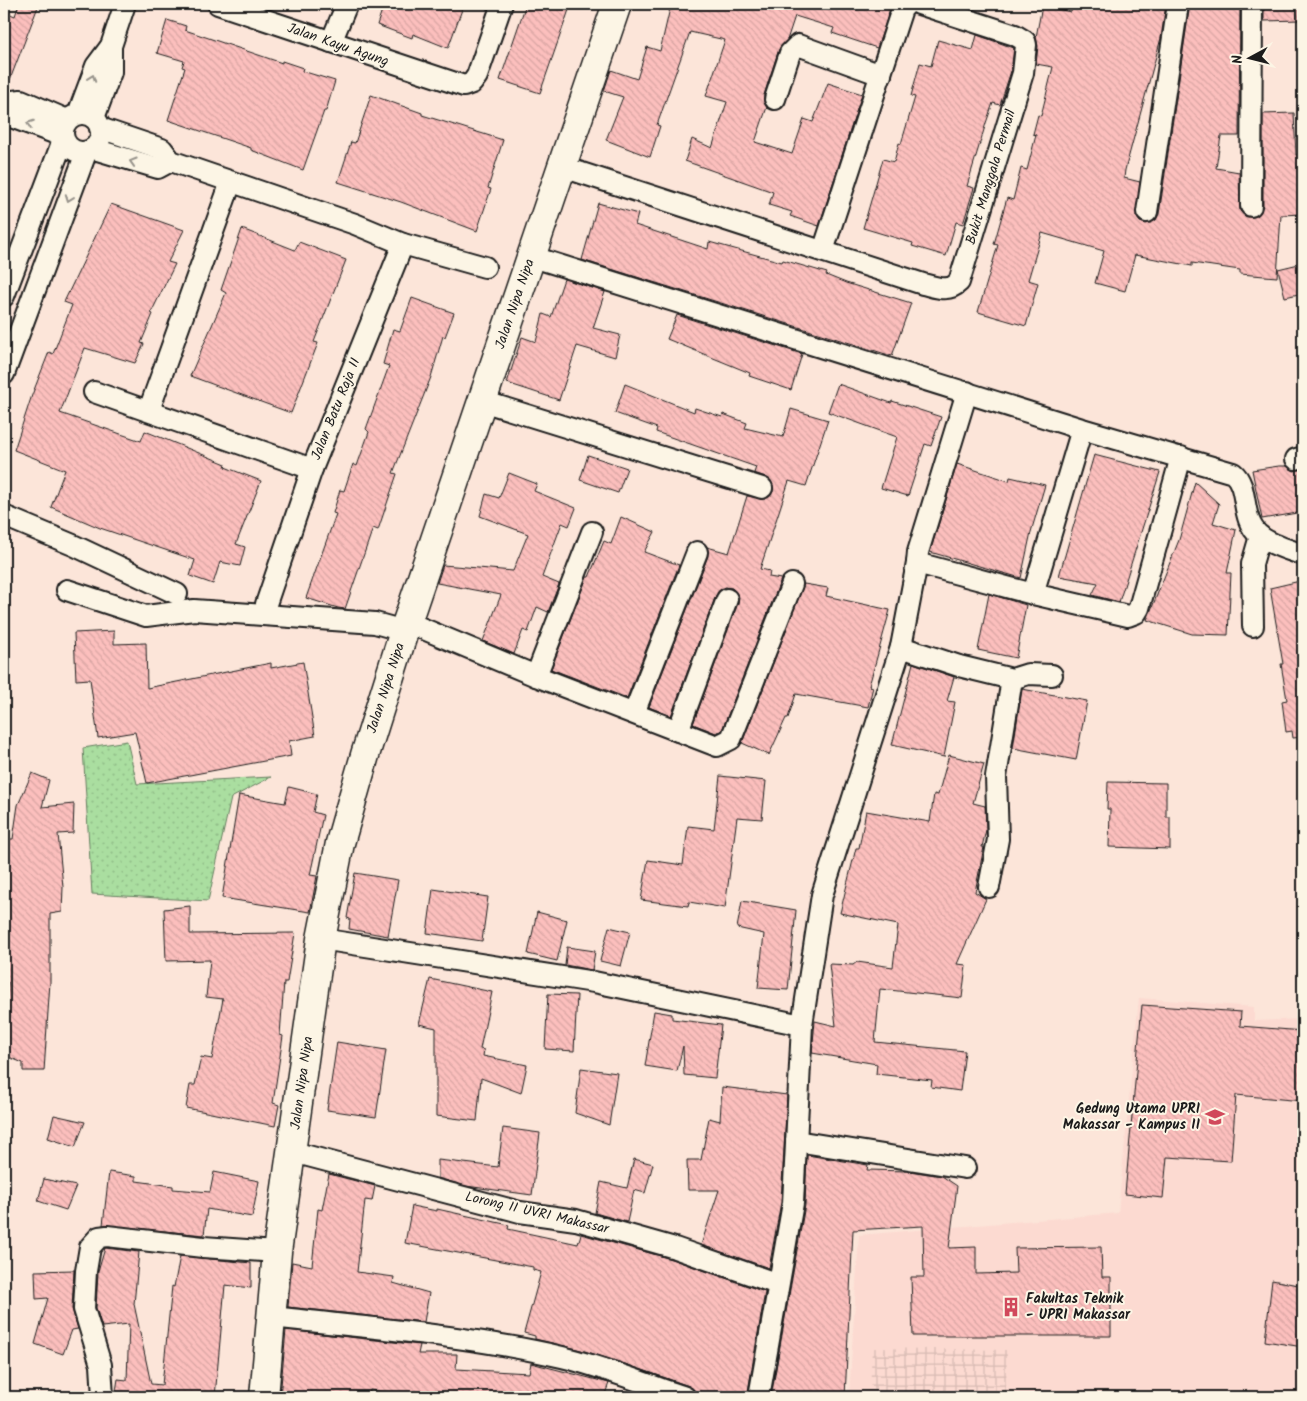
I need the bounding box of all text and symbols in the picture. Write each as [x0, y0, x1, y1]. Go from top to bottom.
street label: Jalan Kayu Agung [284, 17, 392, 73]
north arrow [1224, 32, 1274, 82]
text: N [1227, 54, 1250, 65]
one-way arrow [86, 75, 96, 83]
street label: Bukit Manggala Permail [960, 106, 1022, 247]
one-way arrow [26, 120, 35, 130]
one-way arrow [129, 157, 138, 167]
one-way arrow [65, 194, 75, 202]
street label: Jalan Nipa Nipa [489, 256, 541, 352]
street label: Jalan Batu Raja II [305, 355, 367, 463]
street label: Jalan Nipa Nipa [361, 640, 411, 736]
street label: Jalan Nipa Nipa [285, 1035, 319, 1131]
place label: Gedung Utama UPRI Makassar - Kampus II [1063, 1098, 1200, 1136]
school or university icon: Gedung Utama UPRI Makassar - Kampus II [1204, 1106, 1226, 1128]
street label: Lorong II UVRI Makassar [463, 1186, 612, 1241]
place label: Fakultas Teknik - UPRI Makassar [1026, 1288, 1131, 1326]
building icon: Fakultas Teknik - UPRI Makassar [1000, 1296, 1022, 1318]

